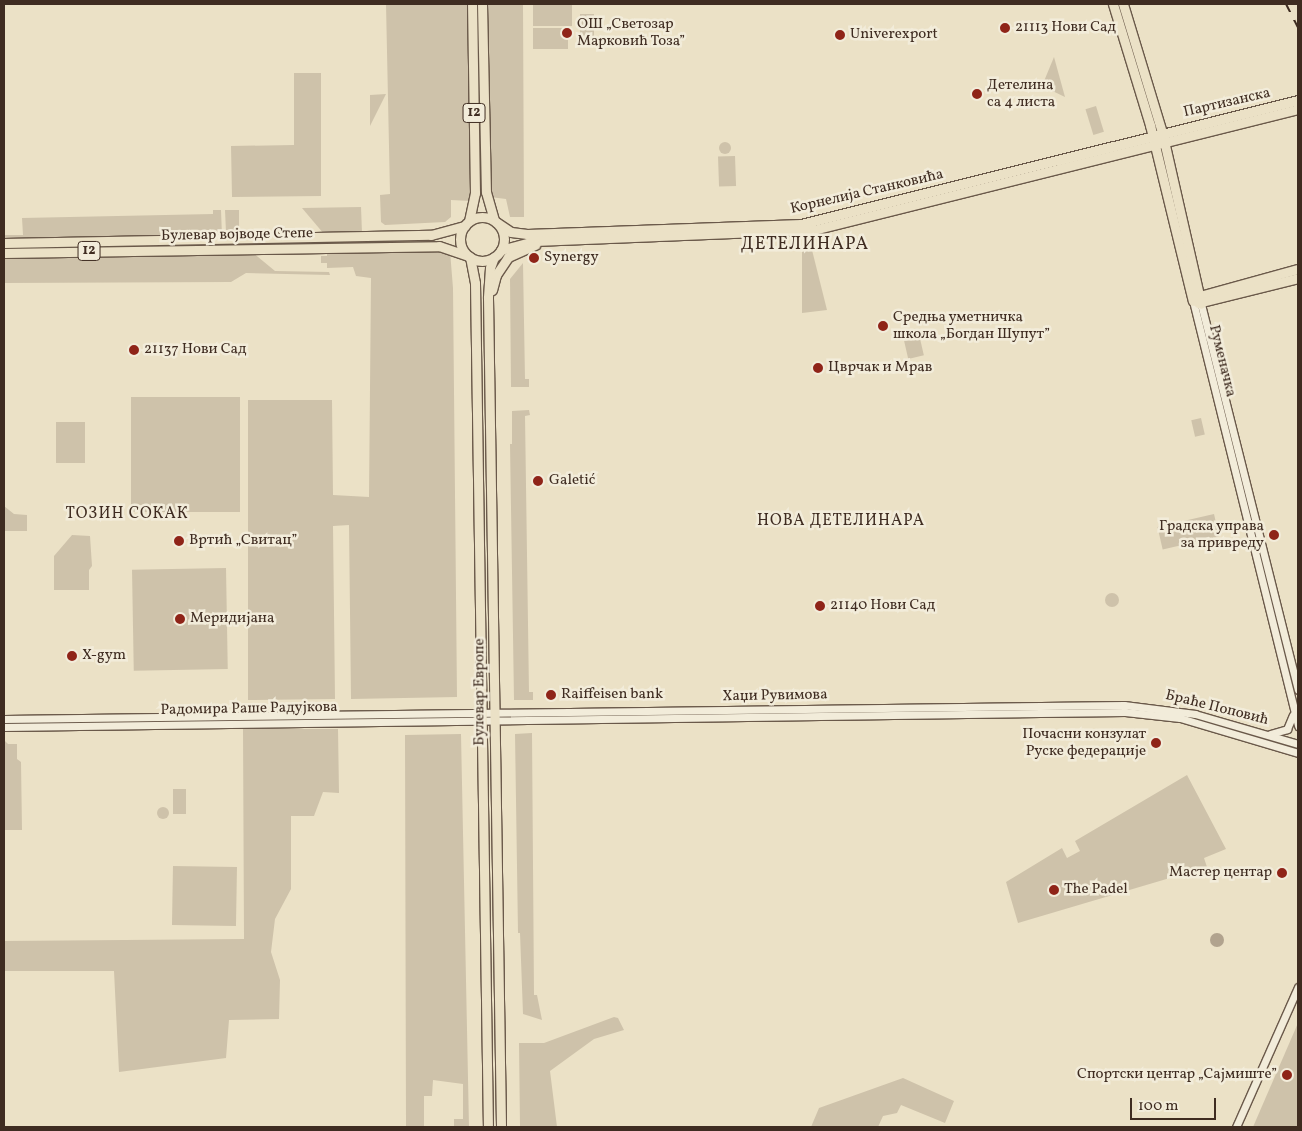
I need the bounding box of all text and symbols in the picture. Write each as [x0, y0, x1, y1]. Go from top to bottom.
place label: ОШ „Светозар Марковић Тоза” [577, 15, 685, 50]
place label: 21113 Нови Сад [1015, 19, 1116, 37]
marker: 21113 Нови Сад [999, 22, 1011, 34]
place label: Univerexport [850, 26, 938, 44]
marker: ОШ „Светозар Марковић Тоза” [561, 27, 573, 39]
marker: Univerexport [834, 29, 846, 41]
place label: Детелина са 4 листа [987, 76, 1055, 111]
street label: Партизанска [1182, 84, 1272, 122]
marker: Детелина са 4 листа [971, 88, 983, 100]
road number: 12 [462, 102, 486, 125]
street label: Корнелија Станковића [789, 166, 945, 218]
street label: Булевар војводе Степе [161, 225, 313, 245]
district label: ДЕТЕЛИНАРА [739, 234, 871, 256]
road number: 12 [76, 240, 102, 262]
place label: Synergy [544, 249, 599, 267]
marker: Synergy [528, 252, 540, 264]
place label: Средња уметничка школа „Богдан Шупут” [893, 308, 1050, 343]
marker: Средња уметничка школа „Богдан Шупут” [877, 320, 889, 332]
street label: Руменачка [1204, 323, 1240, 399]
place label: 21137 Нови Сад [144, 341, 246, 359]
marker: 21137 Нови Сад [128, 344, 140, 356]
place label: Цврчак и Мрав [828, 359, 932, 377]
marker: Цврчак и Мрав [812, 362, 824, 374]
place label: Galetić [549, 472, 596, 490]
marker: Galetić [531, 474, 545, 488]
district label: ТОЗИН СОКАК [64, 504, 190, 524]
district label: НОВА ДЕТЕЛИНАРА [755, 511, 927, 531]
place label: Градска управа за привреду [1158, 517, 1264, 552]
marker: Градска управа за привреду [1268, 529, 1280, 541]
place label: Вртић „Свитац” [189, 532, 297, 550]
marker: Вртић „Свитац” [173, 535, 185, 547]
place label: 21140 Нови Сад [830, 597, 935, 615]
marker: 21140 Нови Сад [814, 600, 826, 612]
place label: Меридијана [190, 610, 274, 628]
marker: Меридијана [174, 613, 186, 625]
street label: Булевар Европе [471, 638, 489, 746]
place label: X-gym [82, 647, 126, 665]
marker: X-gym [66, 650, 78, 662]
place label: Raiffeisen bank [561, 686, 663, 704]
street label: Хаџи Рувимова [722, 686, 828, 706]
street label: Браће Поповић [1163, 686, 1271, 730]
marker: Raiffeisen bank [545, 689, 557, 701]
street label: Радомира Раше Радујкова [160, 698, 338, 720]
place label: Почасни конзулат Руске федерације [1022, 725, 1146, 760]
marker: Почасни конзулат Руске федерације [1150, 737, 1162, 749]
place label: Мастер центар [1169, 864, 1272, 882]
marker: Мастер центар [1276, 867, 1288, 879]
place label: The Padel [1064, 881, 1128, 899]
marker: The Padel [1048, 884, 1060, 896]
place label: Спортски центар „Сајмиште” [1077, 1066, 1277, 1084]
marker: Спортски центар „Сајмиште” [1281, 1069, 1293, 1081]
scale bar [1132, 1088, 1218, 1120]
text: 100 m [1138, 1096, 1178, 1117]

